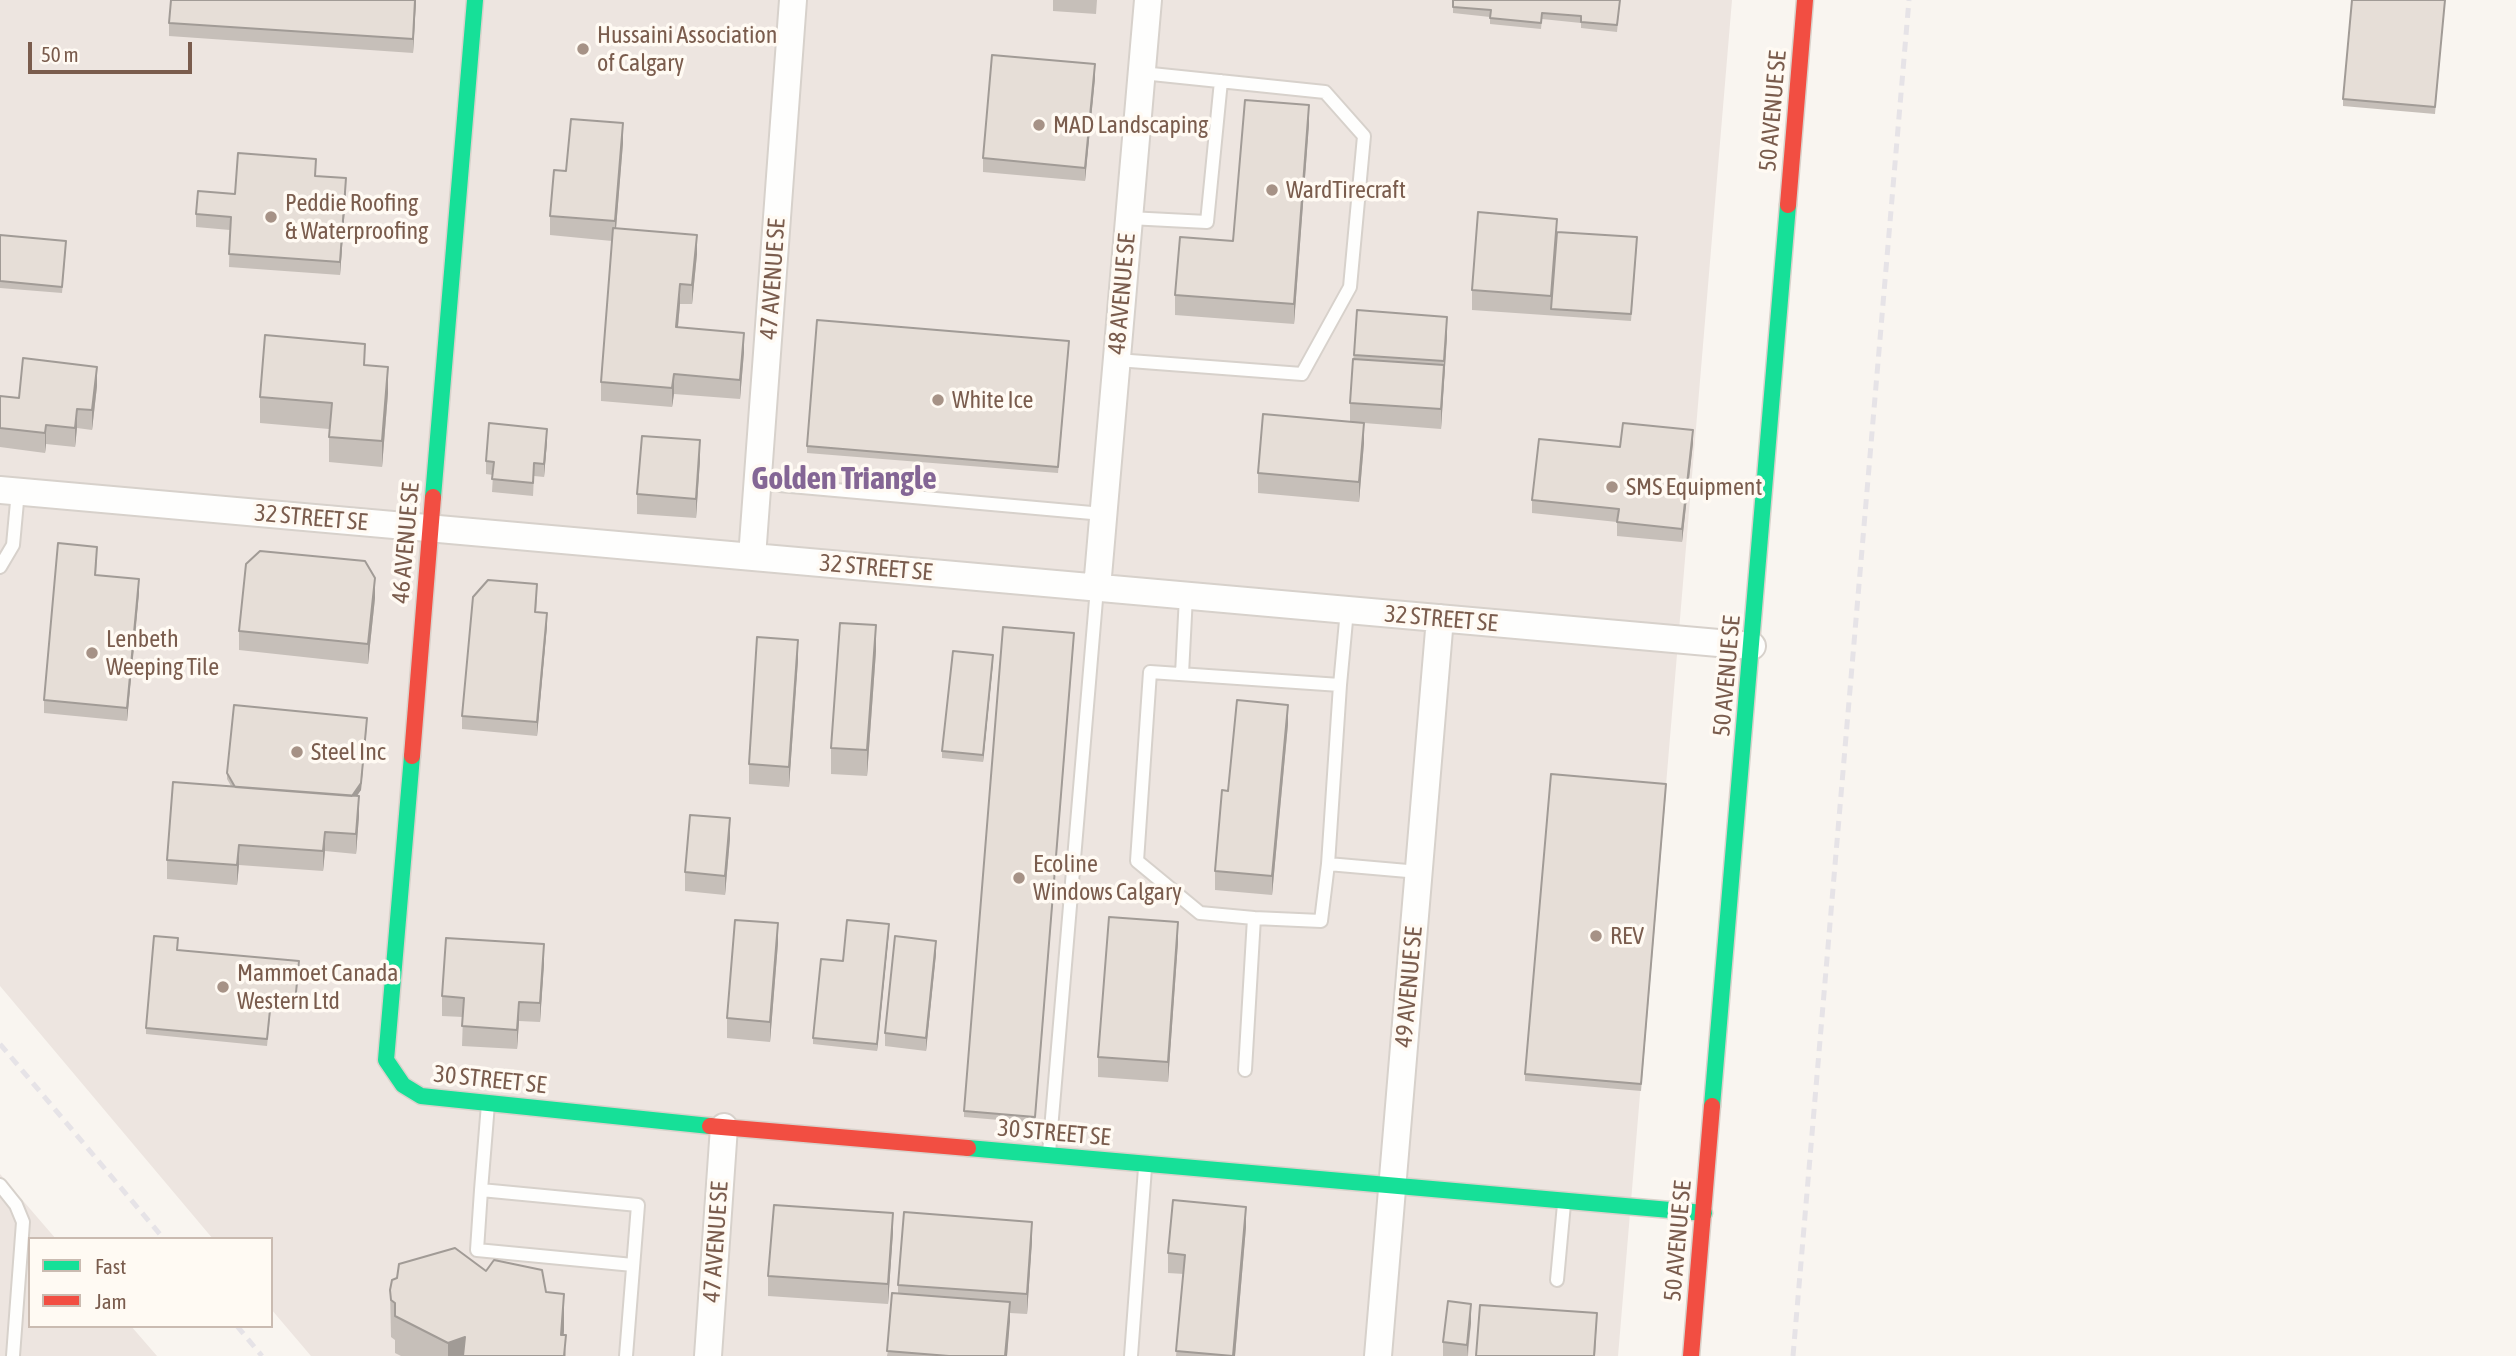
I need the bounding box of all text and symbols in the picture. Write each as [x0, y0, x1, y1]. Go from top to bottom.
place label: Hussaini Association of Calgary [597, 21, 778, 77]
scale bar [32, 28, 196, 72]
marker: Hussaini Association of Calgary [575, 41, 591, 57]
text: 50 m [41, 42, 79, 66]
street label: 50 AVENUE SE [1753, 49, 1793, 173]
place label: MAD Landscaping [1053, 111, 1208, 139]
marker: MAD Landscaping [1031, 117, 1047, 133]
place label: WardTirecraft [1286, 176, 1406, 204]
marker: WardTirecraft [1264, 182, 1280, 198]
place label: Peddie Roofing & Waterproofing [285, 189, 428, 245]
marker: Peddie Roofing & Waterproofing [263, 209, 279, 225]
street label: 47 AVENUE SE [754, 218, 792, 340]
street label: 48 AVENUE SE [1102, 232, 1142, 356]
place label: White Ice [952, 386, 1033, 414]
marker: White Ice [930, 392, 946, 408]
district label: Golden Triangle [751, 460, 937, 498]
place label: SMS Equipment [1626, 473, 1762, 501]
marker: SMS Equipment [1604, 479, 1620, 495]
street label: 46 AVENUE SE [386, 481, 426, 605]
street label: 32 STREET SE [253, 499, 369, 537]
street label: 32 STREET SE [818, 549, 934, 587]
street label: 32 STREET SE [1383, 600, 1499, 638]
street label: 50 AVENUE SE [1707, 614, 1747, 738]
place label: Lenbeth Weeping Tile [106, 625, 219, 681]
marker: Lenbeth Weeping Tile [84, 645, 100, 661]
place label: Steel Inc [311, 738, 386, 766]
marker: Steel Inc [289, 744, 305, 760]
place label: Ecoline Windows Calgary [1033, 850, 1182, 906]
marker: Ecoline Windows Calgary [1011, 870, 1027, 886]
place label: REV [1610, 922, 1644, 950]
street label: 49 AVENUE SE [1389, 925, 1429, 1049]
marker: REV [1588, 928, 1604, 944]
place label: Mammoet Canada Western Ltd [237, 959, 398, 1015]
marker: Mammoet Canada Western Ltd [215, 979, 231, 995]
street label: 30 STREET SE [432, 1060, 548, 1100]
street label: 30 STREET SE [996, 1114, 1112, 1152]
street label: 50 AVENUE SE [1658, 1179, 1698, 1303]
street label: 47 AVENUE SE [697, 1181, 735, 1303]
legend [28, 1237, 273, 1328]
text: Fast [95, 1254, 126, 1278]
text: Jam [95, 1289, 127, 1313]

